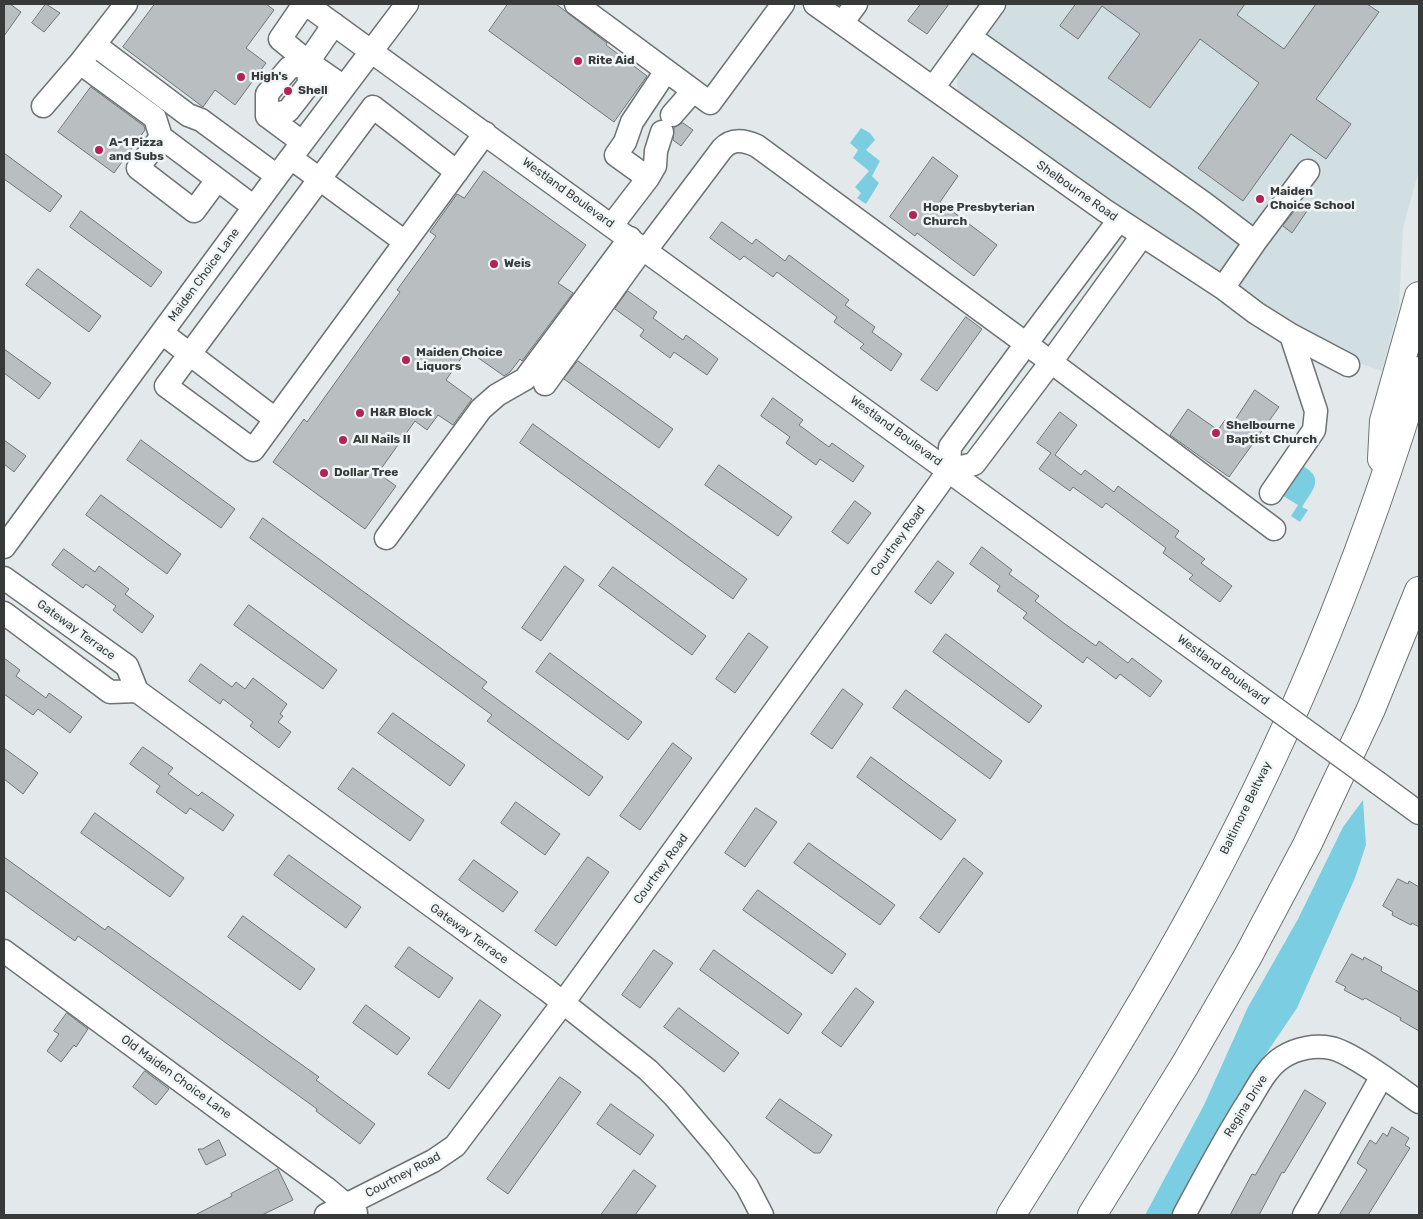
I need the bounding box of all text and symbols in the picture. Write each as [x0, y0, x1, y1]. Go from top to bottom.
place label: Rite Aid [588, 54, 635, 68]
marker: Rite Aid [572, 55, 584, 67]
place label: High's [251, 70, 288, 84]
marker: High's [235, 71, 247, 83]
place label: Shell [298, 84, 328, 98]
marker: Shell [282, 85, 294, 97]
place label: A-1 Pizza and Subs [109, 136, 164, 164]
marker: A-1 Pizza and Subs [93, 144, 105, 156]
street label: Westland Boulevard [519, 155, 617, 231]
street label: Shelbourne Road [1034, 158, 1120, 224]
place label: Maiden Choice School [1270, 185, 1355, 213]
marker: Maiden Choice School [1254, 193, 1266, 205]
place label: Hope Presbyterian Church [923, 201, 1035, 229]
marker: Hope Presbyterian Church [907, 209, 919, 221]
street label: Maiden Choice Lane [165, 226, 243, 324]
place label: Weis [504, 257, 531, 271]
marker: Weis [488, 258, 500, 270]
place label: Maiden Choice Liquors [416, 346, 503, 374]
marker: Maiden Choice Liquors [400, 354, 412, 366]
street label: Westland Boulevard [847, 393, 945, 469]
place label: H&R Block [370, 406, 432, 420]
marker: H&R Block [354, 407, 366, 419]
place label: Shelbourne Baptist Church [1226, 419, 1317, 447]
marker: Shelbourne Baptist Church [1210, 427, 1222, 439]
place label: All Nails II [353, 433, 411, 447]
marker: All Nails II [337, 434, 349, 446]
place label: Dollar Tree [334, 466, 398, 480]
marker: Dollar Tree [318, 467, 330, 479]
street label: Courtney Road [868, 503, 928, 579]
street label: Gateway Terrace [34, 597, 118, 663]
street label: Westland Boulevard [1174, 632, 1272, 708]
street label: Baltimore Beltway [1217, 759, 1275, 857]
street label: Courtney Road [631, 831, 691, 907]
street label: Gateway Terrace [427, 901, 511, 967]
street label: Old Maiden Choice Lane [118, 1032, 234, 1122]
street label: Regina Drive [1221, 1072, 1271, 1140]
street label: Courtney Road [363, 1149, 443, 1201]

